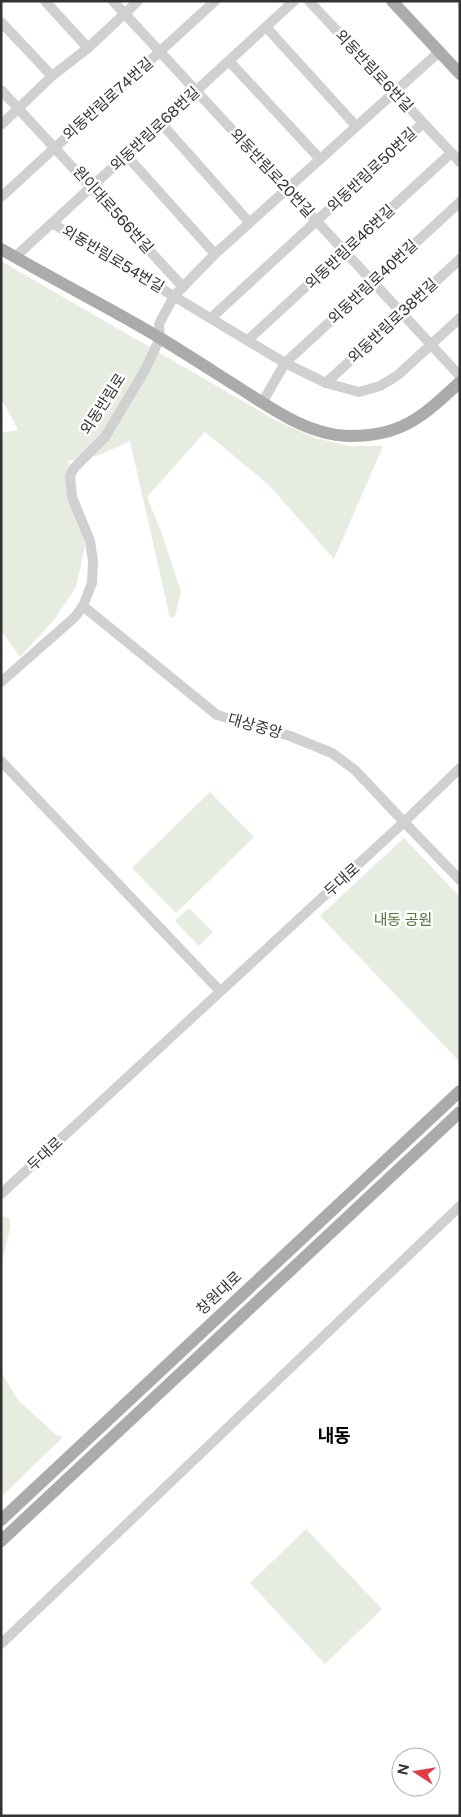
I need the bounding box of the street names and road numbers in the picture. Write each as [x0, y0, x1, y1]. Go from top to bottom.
street label: 외동반림로6번길 [332, 26, 417, 115]
street label: 외동반림로74번길 [59, 54, 156, 143]
street label: 외동반림로68번길 [107, 83, 203, 174]
street label: 외동반림로50번길 [324, 124, 420, 215]
street label: 외동반림로20번길 [227, 125, 318, 220]
street label: 원이대로566번길 [70, 163, 157, 257]
street label: 외동반림로46번길 [302, 201, 398, 292]
street label: 외동반림로54번길 [59, 222, 167, 296]
street label: 외동반림로40번길 [325, 236, 421, 327]
street label: 외동반림로38번길 [345, 275, 441, 366]
street label: 외동반림로 [77, 370, 129, 437]
street label: 대상중앙 [226, 710, 284, 741]
street label: 두대로 [321, 859, 363, 900]
street label: 두대로 [24, 1133, 66, 1174]
street label: 창원대로 [193, 1268, 245, 1318]

